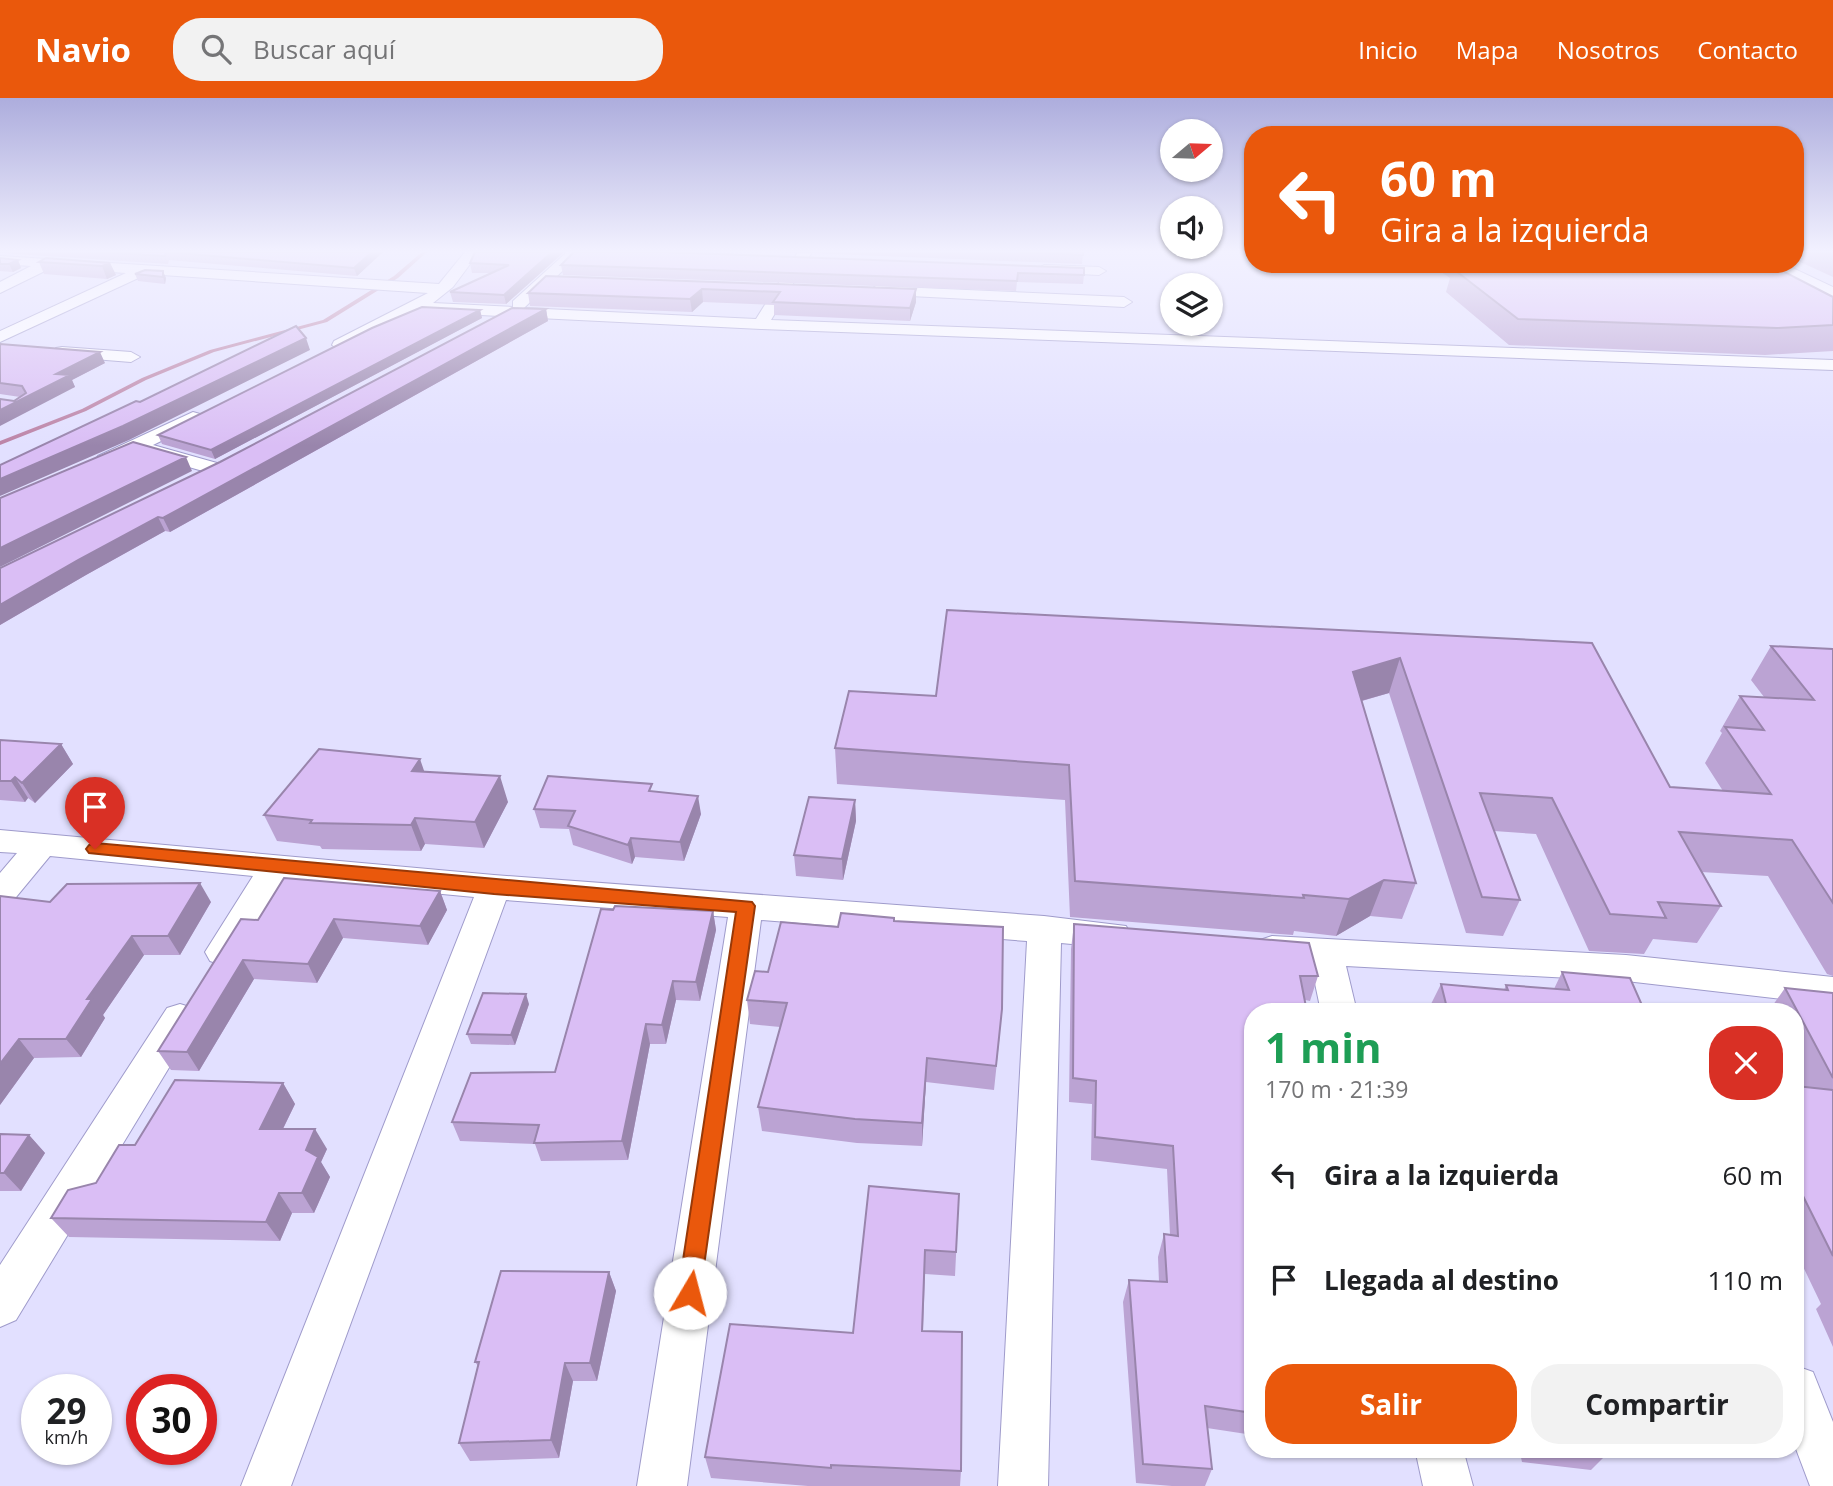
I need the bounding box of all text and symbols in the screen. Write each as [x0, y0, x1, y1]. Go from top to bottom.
search box [173, 18, 663, 81]
text: Navio [35, 27, 131, 72]
icon: search [197, 30, 235, 68]
text: Buscar aquí [253, 31, 395, 67]
text: Inicio [1358, 33, 1418, 66]
text: Mapa [1456, 33, 1519, 66]
text: Nosotros [1557, 33, 1659, 66]
text: Contacto [1697, 33, 1798, 66]
north arrow [1160, 119, 1223, 182]
map controls [1160, 119, 1223, 336]
text: 60 m [1380, 145, 1497, 211]
icon: left [1265, 154, 1356, 245]
button: sound [1160, 196, 1223, 259]
text: Gira a la izquierda [1380, 208, 1650, 251]
button: layers [1160, 273, 1223, 336]
pin [65, 777, 125, 849]
icon: arrive [76, 788, 114, 826]
text: 1 min [1265, 1018, 1382, 1075]
button: close [1709, 1026, 1783, 1100]
text: 170 m · 21:39 [1265, 1073, 1408, 1105]
icon: left [1265, 1156, 1303, 1194]
text: Gira a la izquierda [1324, 1157, 1559, 1193]
text: 60 m [1722, 1157, 1783, 1193]
position arrow [653, 1256, 727, 1330]
icon: arrive [1265, 1261, 1303, 1299]
text: Llegada al destino [1324, 1262, 1559, 1298]
text: 110 m [1708, 1262, 1783, 1298]
button: Salir [1265, 1364, 1517, 1444]
button: Compartir [1531, 1364, 1783, 1444]
speed limit sign: 30 [126, 1374, 217, 1465]
text: 29 [46, 1387, 87, 1434]
text: km/h [45, 1425, 88, 1449]

